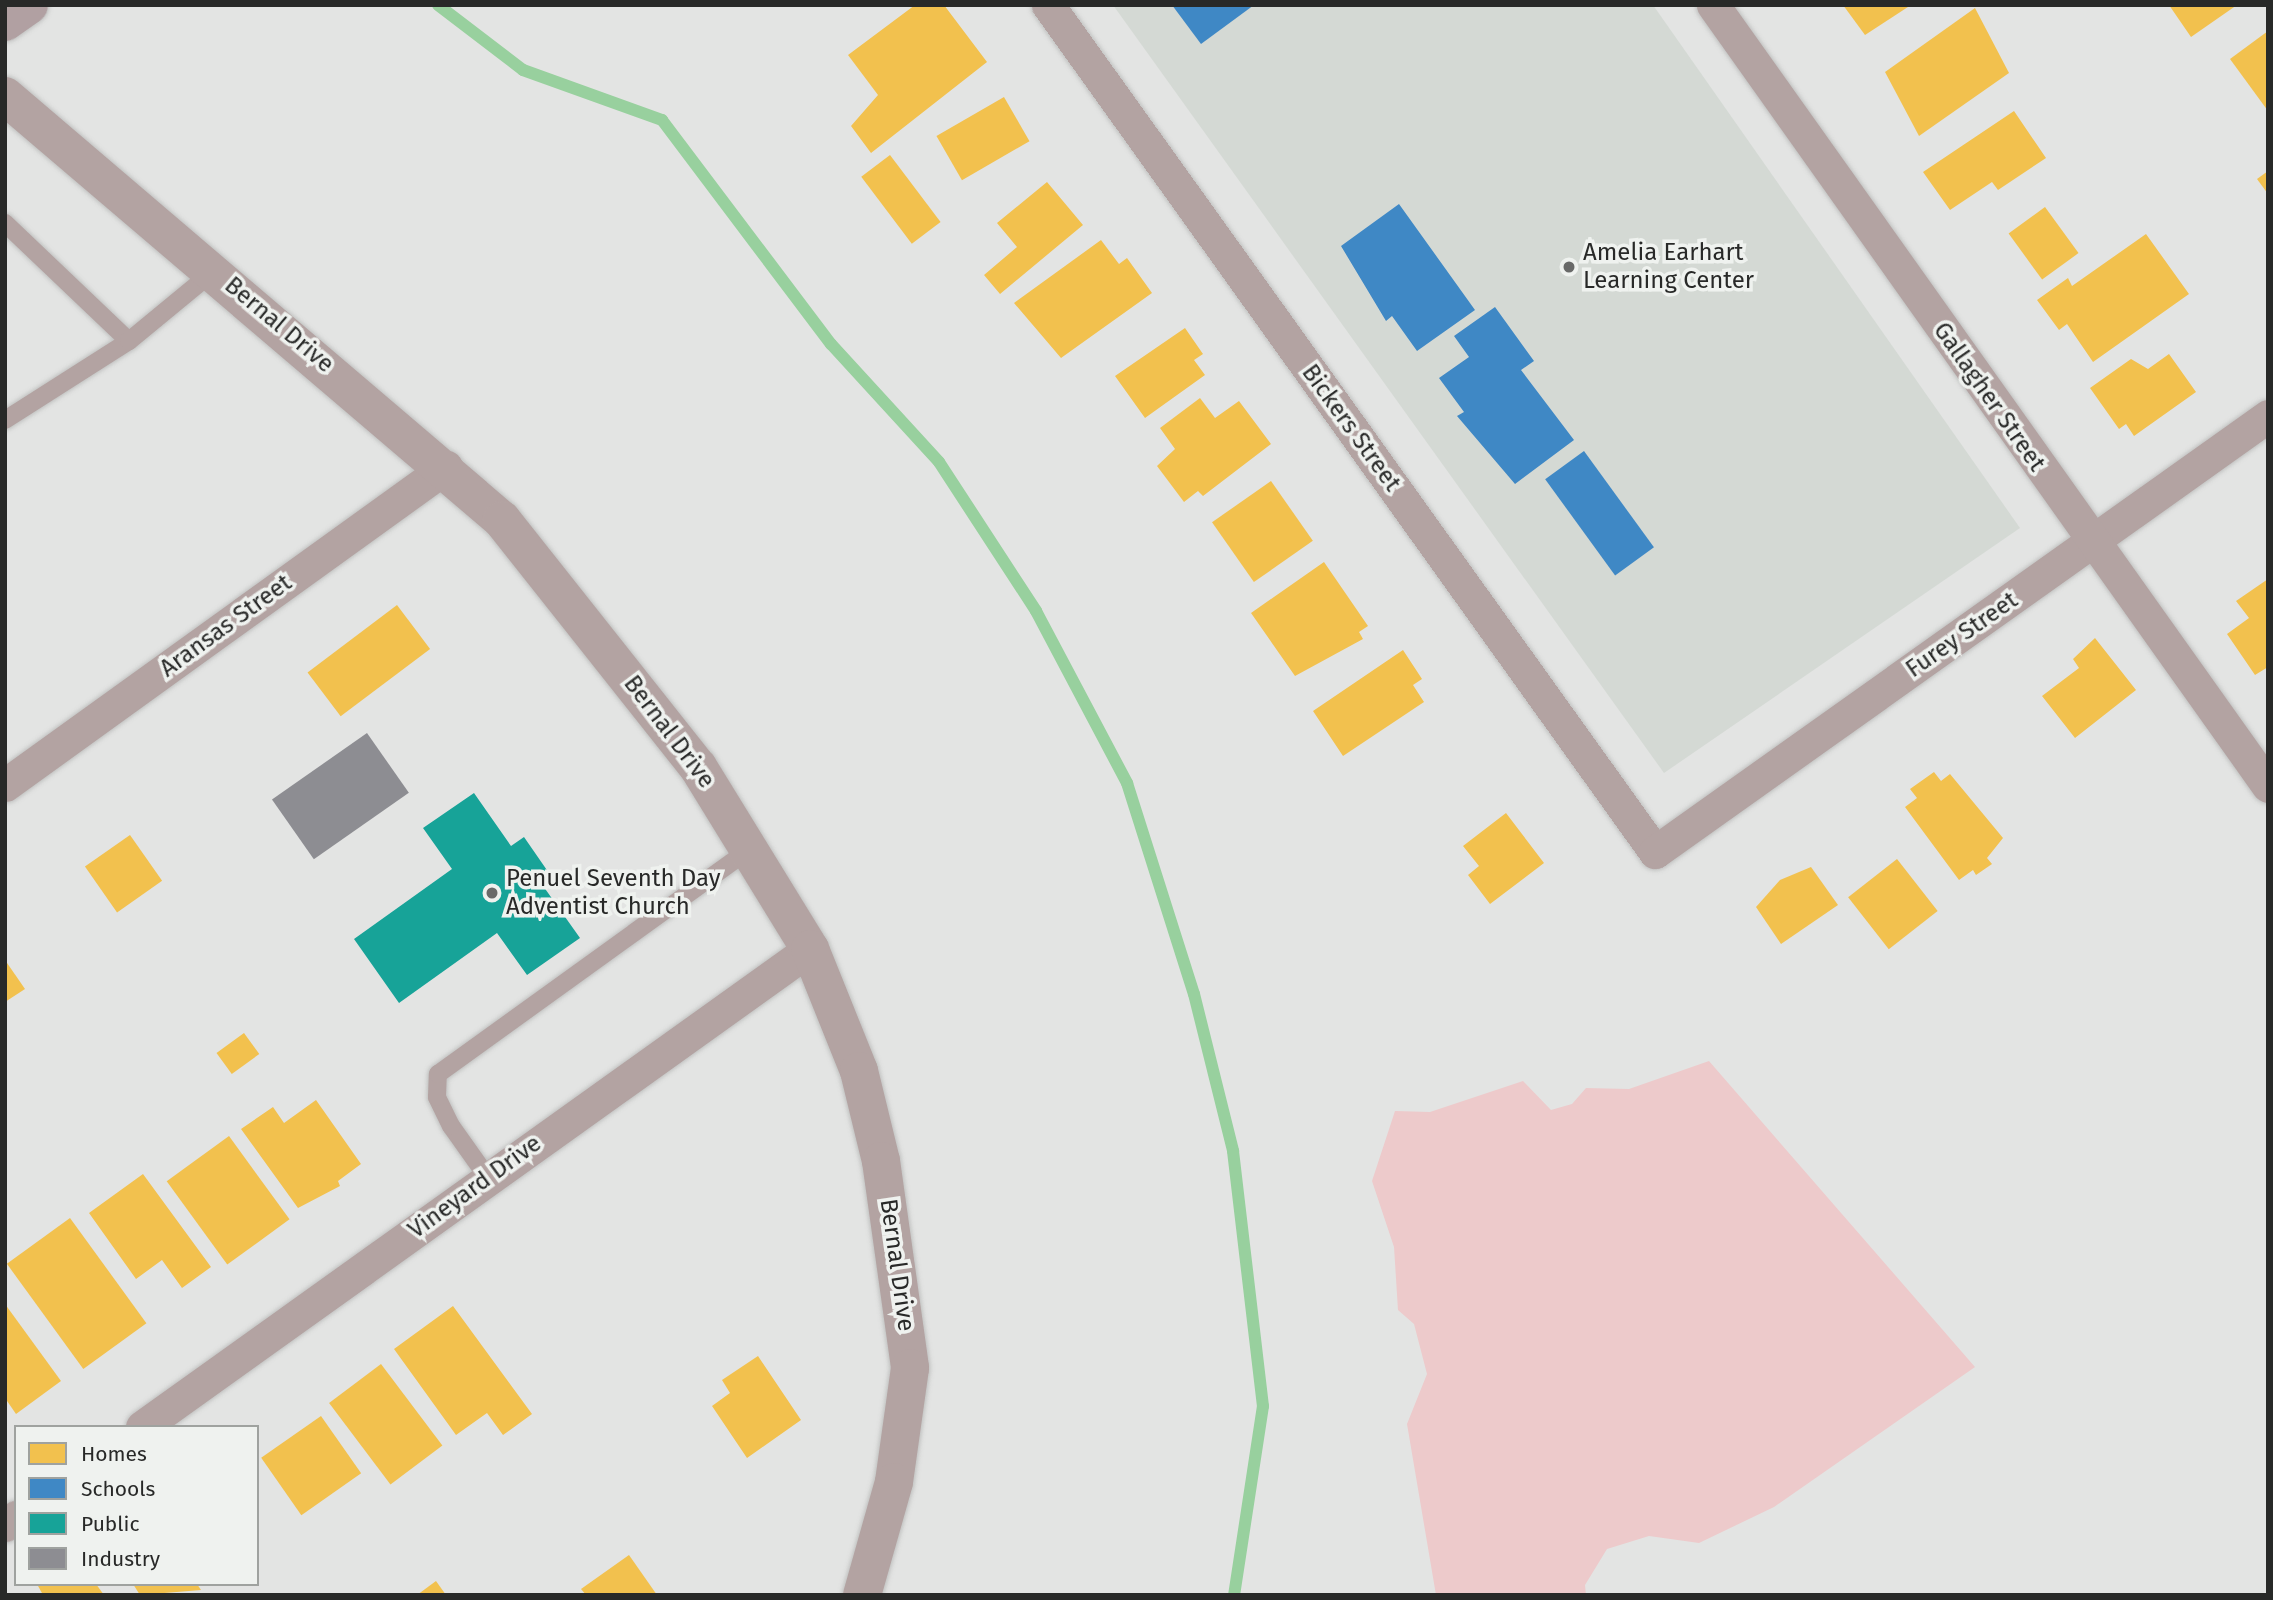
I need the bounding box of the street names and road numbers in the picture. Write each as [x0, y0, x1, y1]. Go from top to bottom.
street label: Bernal Drive [219, 271, 339, 379]
street label: Gallagher Street [1927, 317, 2051, 477]
street label: Bickers Street [1295, 359, 1407, 497]
street label: Aransas Street [155, 569, 297, 683]
street label: Furey Street [1901, 586, 2023, 684]
street label: Bernal Drive [617, 670, 721, 794]
street label: Vineyard Drive [403, 1129, 547, 1245]
street label: Bernal Drive [873, 1197, 921, 1333]

